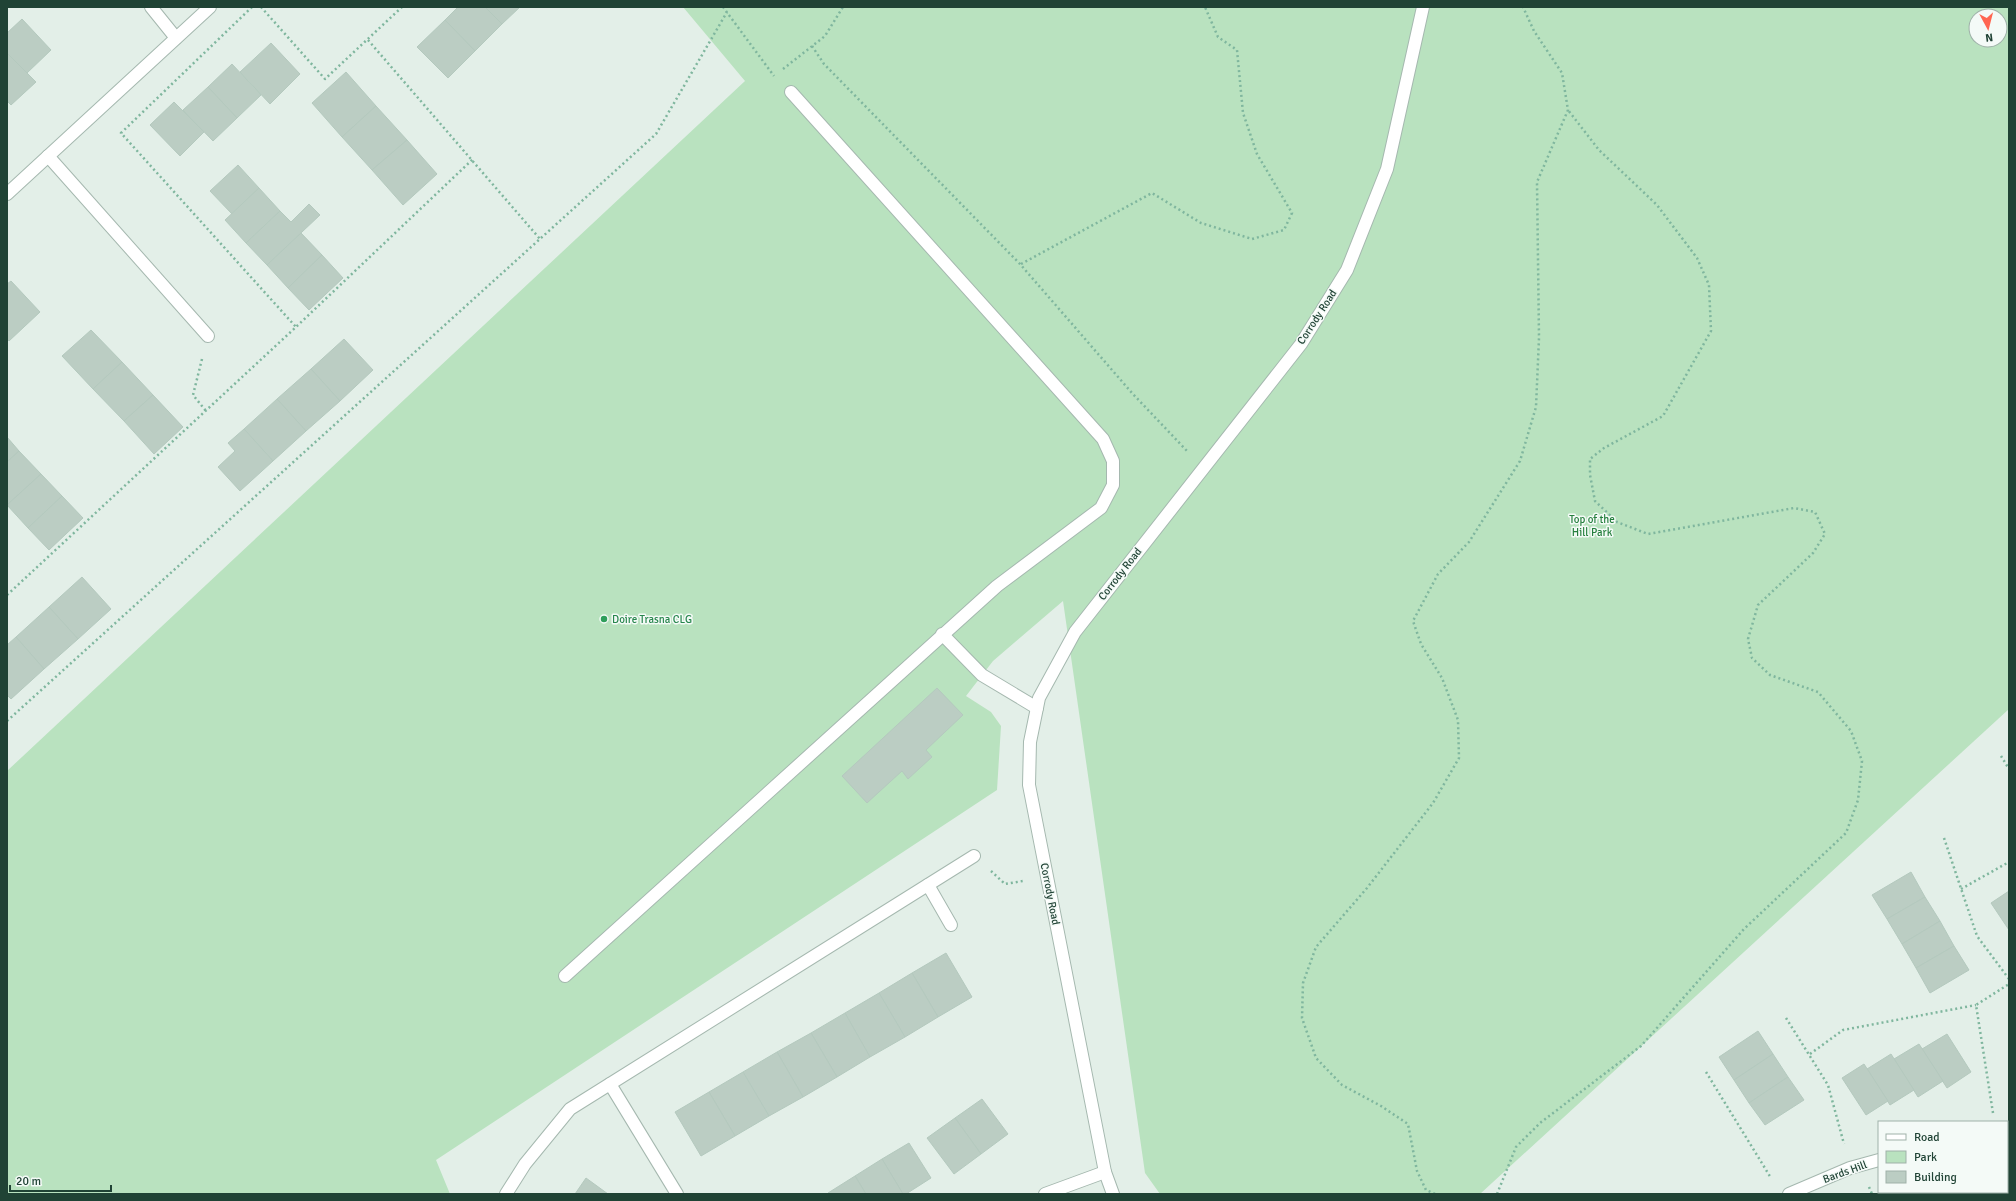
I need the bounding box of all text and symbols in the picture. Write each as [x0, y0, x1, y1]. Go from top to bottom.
north arrow [1968, 8, 2008, 48]
text: N [1985, 31, 1994, 44]
street label: Corrody Road [1294, 287, 1340, 347]
park label: Top of the Hill Park [1569, 513, 1615, 539]
street label: Corrody Road [1096, 545, 1145, 603]
place label: Doire Trasna CLG [612, 613, 692, 626]
marker: Doire Trasna CLG [599, 614, 609, 624]
street label: Corrody Road [1038, 862, 1062, 926]
legend [1878, 1121, 2008, 1193]
text: Road [1914, 1130, 1940, 1145]
text: Park [1914, 1150, 1937, 1165]
street label: Bards Hill [1821, 1158, 1869, 1186]
scale bar [10, 1167, 111, 1193]
text: Building [1914, 1170, 1957, 1185]
text: 20 m [16, 1174, 41, 1189]

